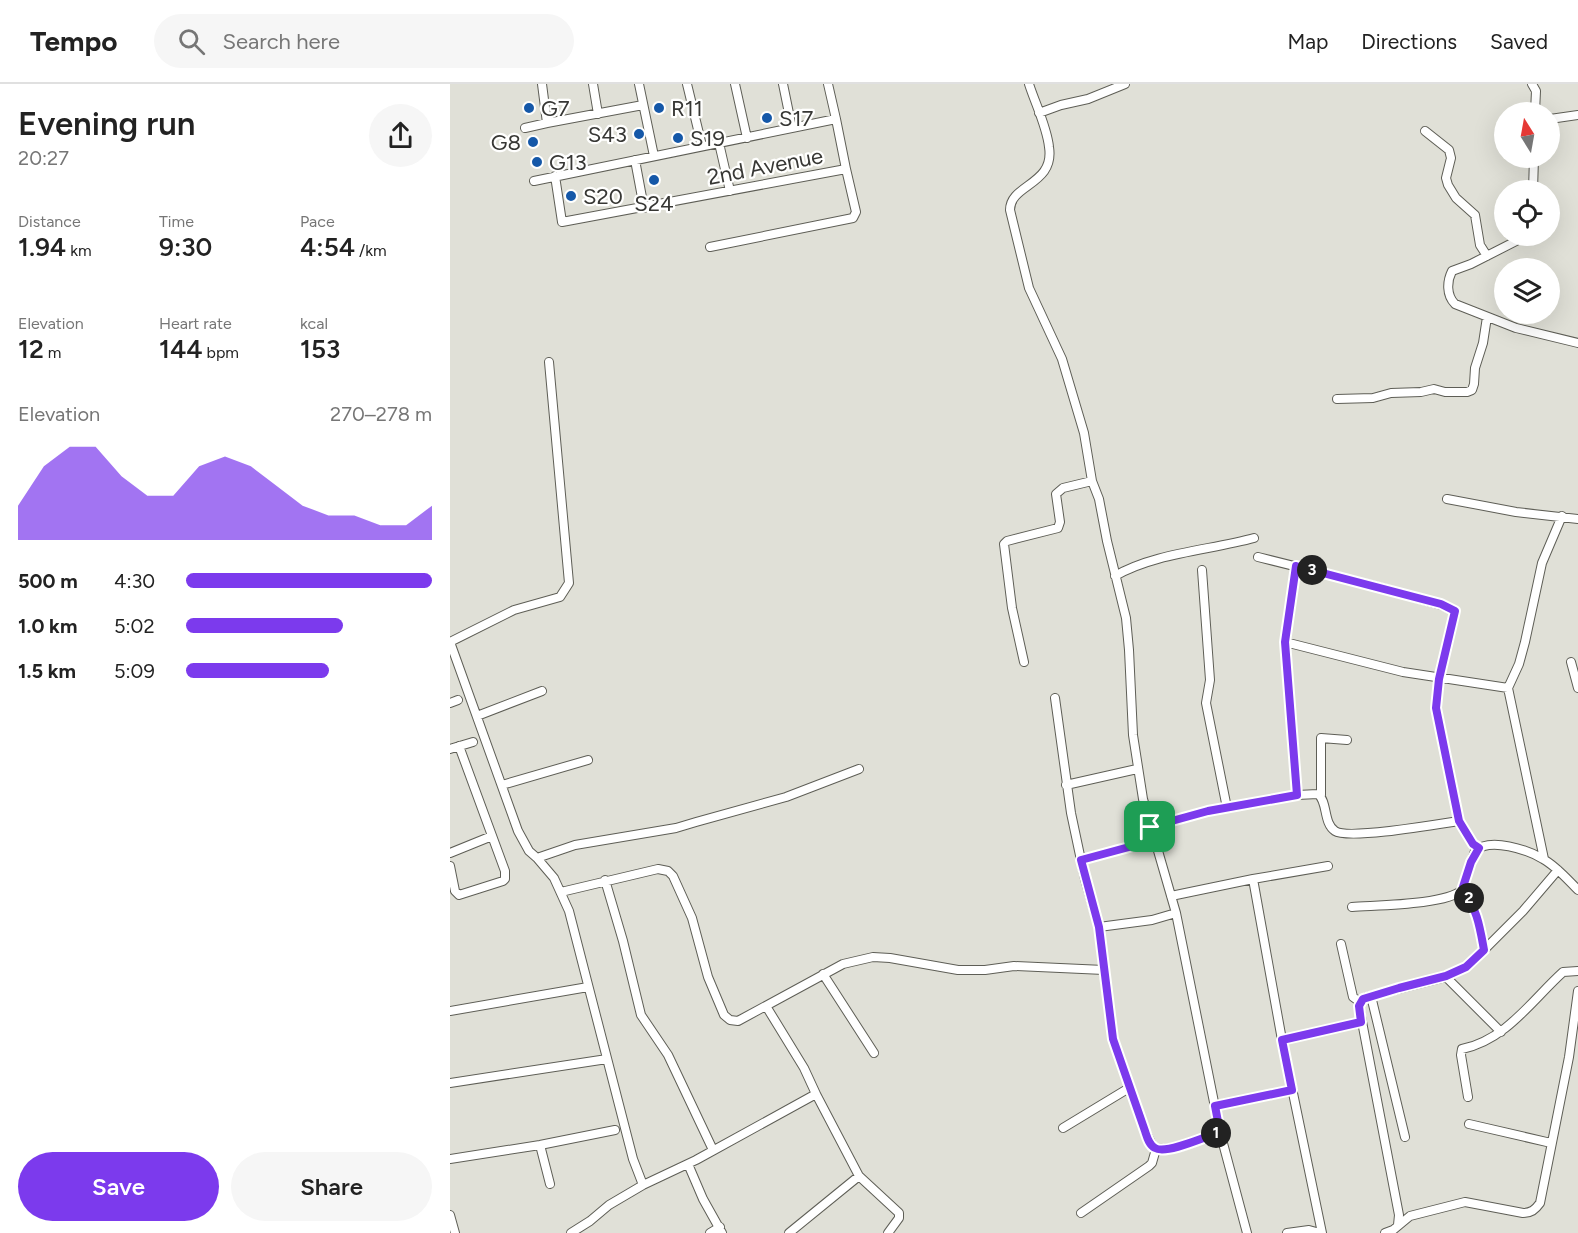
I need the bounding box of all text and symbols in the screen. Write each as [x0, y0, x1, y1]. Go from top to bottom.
search box [154, 14, 574, 68]
text: Tempo [30, 24, 118, 58]
icon: search [175, 25, 208, 58]
text: Search here [223, 28, 340, 55]
text: Map [1287, 29, 1328, 54]
text: Directions [1361, 29, 1457, 54]
text: Saved [1490, 29, 1548, 54]
place label: G7 [541, 95, 570, 122]
place label: R11 [671, 95, 703, 122]
marker: G7 [522, 101, 536, 115]
marker: R11 [652, 101, 666, 115]
north arrow [1494, 102, 1560, 168]
map controls [1494, 102, 1560, 324]
text: Evening run [18, 104, 195, 143]
button: share [369, 104, 432, 167]
place label: S17 [779, 105, 814, 132]
marker: S17 [760, 111, 774, 125]
place label: S43 [588, 121, 627, 148]
place label: S19 [690, 125, 725, 152]
marker: S43 [632, 127, 646, 141]
place label: G8 [491, 129, 521, 156]
marker: S19 [671, 131, 685, 145]
marker: G8 [526, 135, 540, 149]
street label: 2nd Avenue [705, 142, 825, 191]
text: 20:27 [18, 146, 69, 170]
place label: G13 [549, 149, 587, 176]
marker: G13 [530, 155, 544, 169]
marker: S24 [647, 173, 661, 187]
button: locate [1494, 180, 1560, 246]
place label: S20 [583, 183, 623, 210]
marker: S20 [564, 189, 578, 203]
place label: S24 [634, 190, 674, 217]
text: Distance [18, 212, 81, 231]
text: Time [159, 212, 194, 231]
text: Pace [300, 212, 335, 231]
text: 1.94 [18, 231, 66, 263]
text: 9:30 [159, 231, 212, 263]
text: 4:54 [300, 231, 355, 263]
text: km [66, 241, 92, 260]
text: /km [355, 241, 387, 260]
button: layers [1494, 258, 1560, 324]
text: Elevation [18, 314, 84, 333]
text: Heart rate [159, 314, 232, 333]
text: kcal [300, 314, 328, 333]
text: 12 [18, 333, 44, 365]
text: 144 [159, 333, 203, 365]
text: 153 [300, 333, 340, 365]
text: m [44, 343, 61, 362]
text: bpm [203, 343, 239, 362]
text: Elevation [18, 402, 100, 426]
text: 270–278 m [330, 402, 432, 426]
pin: 3 [1297, 555, 1327, 585]
text: 3 [1308, 560, 1316, 579]
text: 500 m [18, 569, 78, 593]
text: 4:30 [114, 569, 155, 593]
text: 1.0 km [18, 614, 77, 638]
text: 5:02 [114, 614, 155, 638]
text: 1.5 km [18, 659, 76, 683]
text: 5:09 [114, 659, 155, 683]
pin [1124, 801, 1175, 852]
icon: arrive [1133, 810, 1166, 843]
pin: 2 [1454, 883, 1484, 913]
text: 2 [1464, 888, 1474, 907]
pin: 1 [1201, 1118, 1231, 1148]
text: 1 [1213, 1123, 1219, 1142]
button: Save [18, 1152, 219, 1221]
button: Share [231, 1152, 432, 1221]

